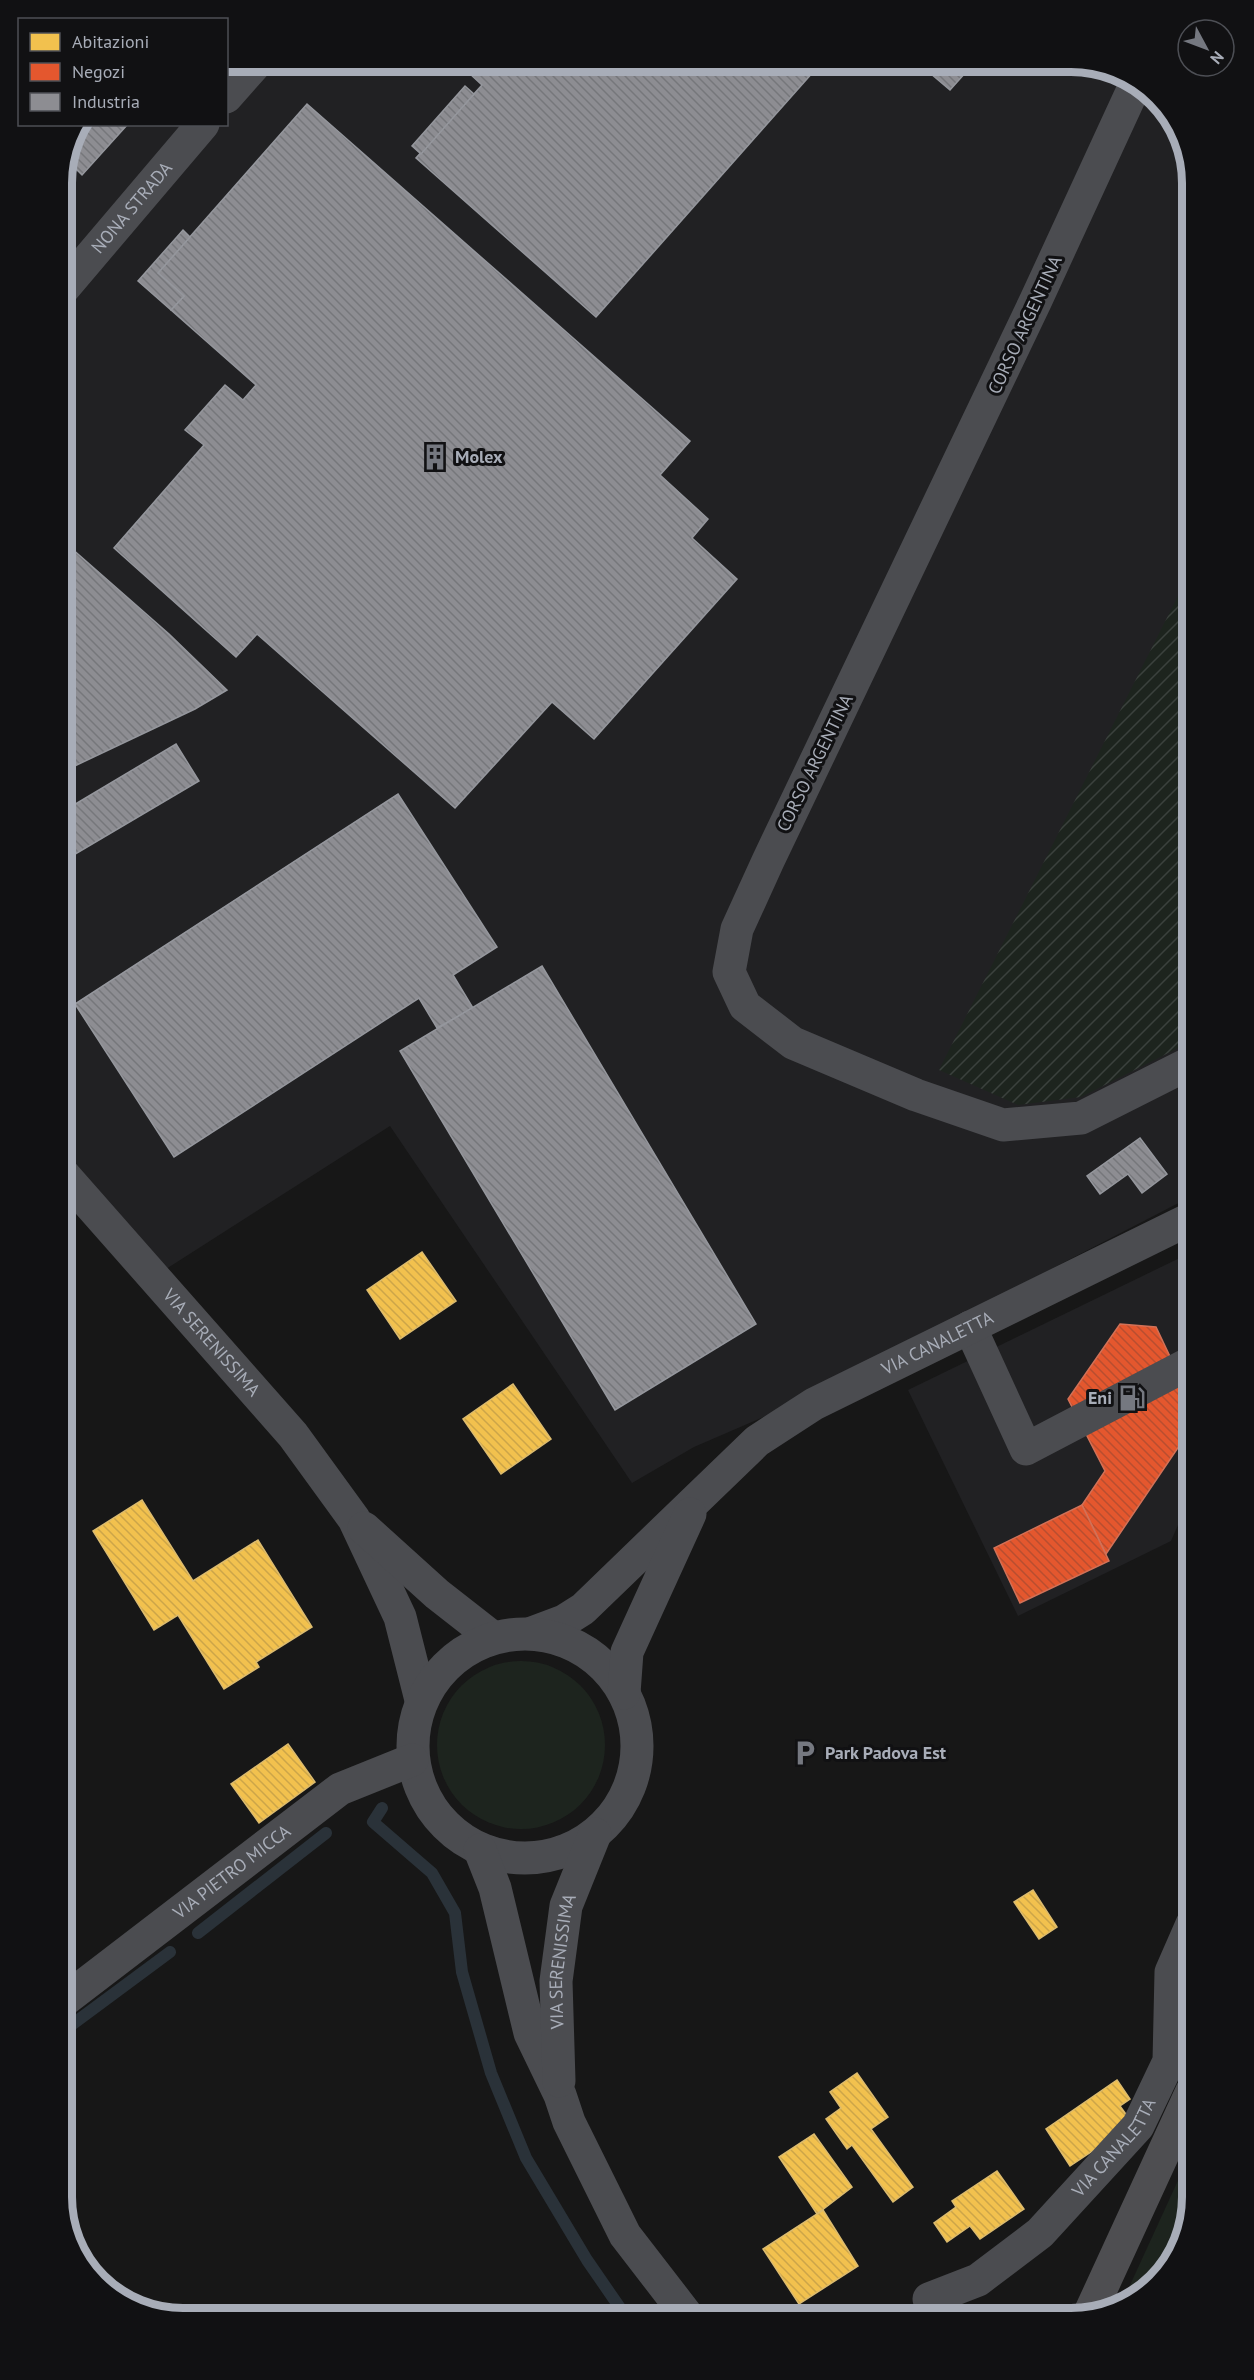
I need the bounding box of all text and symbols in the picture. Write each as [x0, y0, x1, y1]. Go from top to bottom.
legend [18, 18, 228, 126]
north arrow [1176, 18, 1236, 78]
text: Abitazioni [72, 30, 149, 53]
text: N [1206, 47, 1228, 68]
text: Negozi [72, 60, 125, 83]
text: Industria [72, 90, 140, 113]
street label: NONA STRADA [86, 156, 177, 258]
street label: CORSO ARGENTINA [982, 252, 1067, 398]
building icon: Molex [420, 442, 450, 472]
place label: Molex [455, 445, 503, 468]
street label: CORSO ARGENTINA [771, 690, 858, 835]
street label: VIA SERENISSIMA [158, 1283, 266, 1401]
street label: VIA CANALETTA [877, 1305, 997, 1380]
fuel station icon: Eni [1117, 1383, 1147, 1413]
place label: Eni [1088, 1386, 1112, 1409]
parking icon: Park Padova Est [790, 1738, 820, 1768]
place label: Park Padova Est [825, 1741, 947, 1764]
street label: VIA PIETRO MICCA [168, 1819, 295, 1924]
street label: VIA SERENISSIMA [544, 1890, 581, 2030]
street label: VIA CANALETTA [1066, 2094, 1161, 2202]

